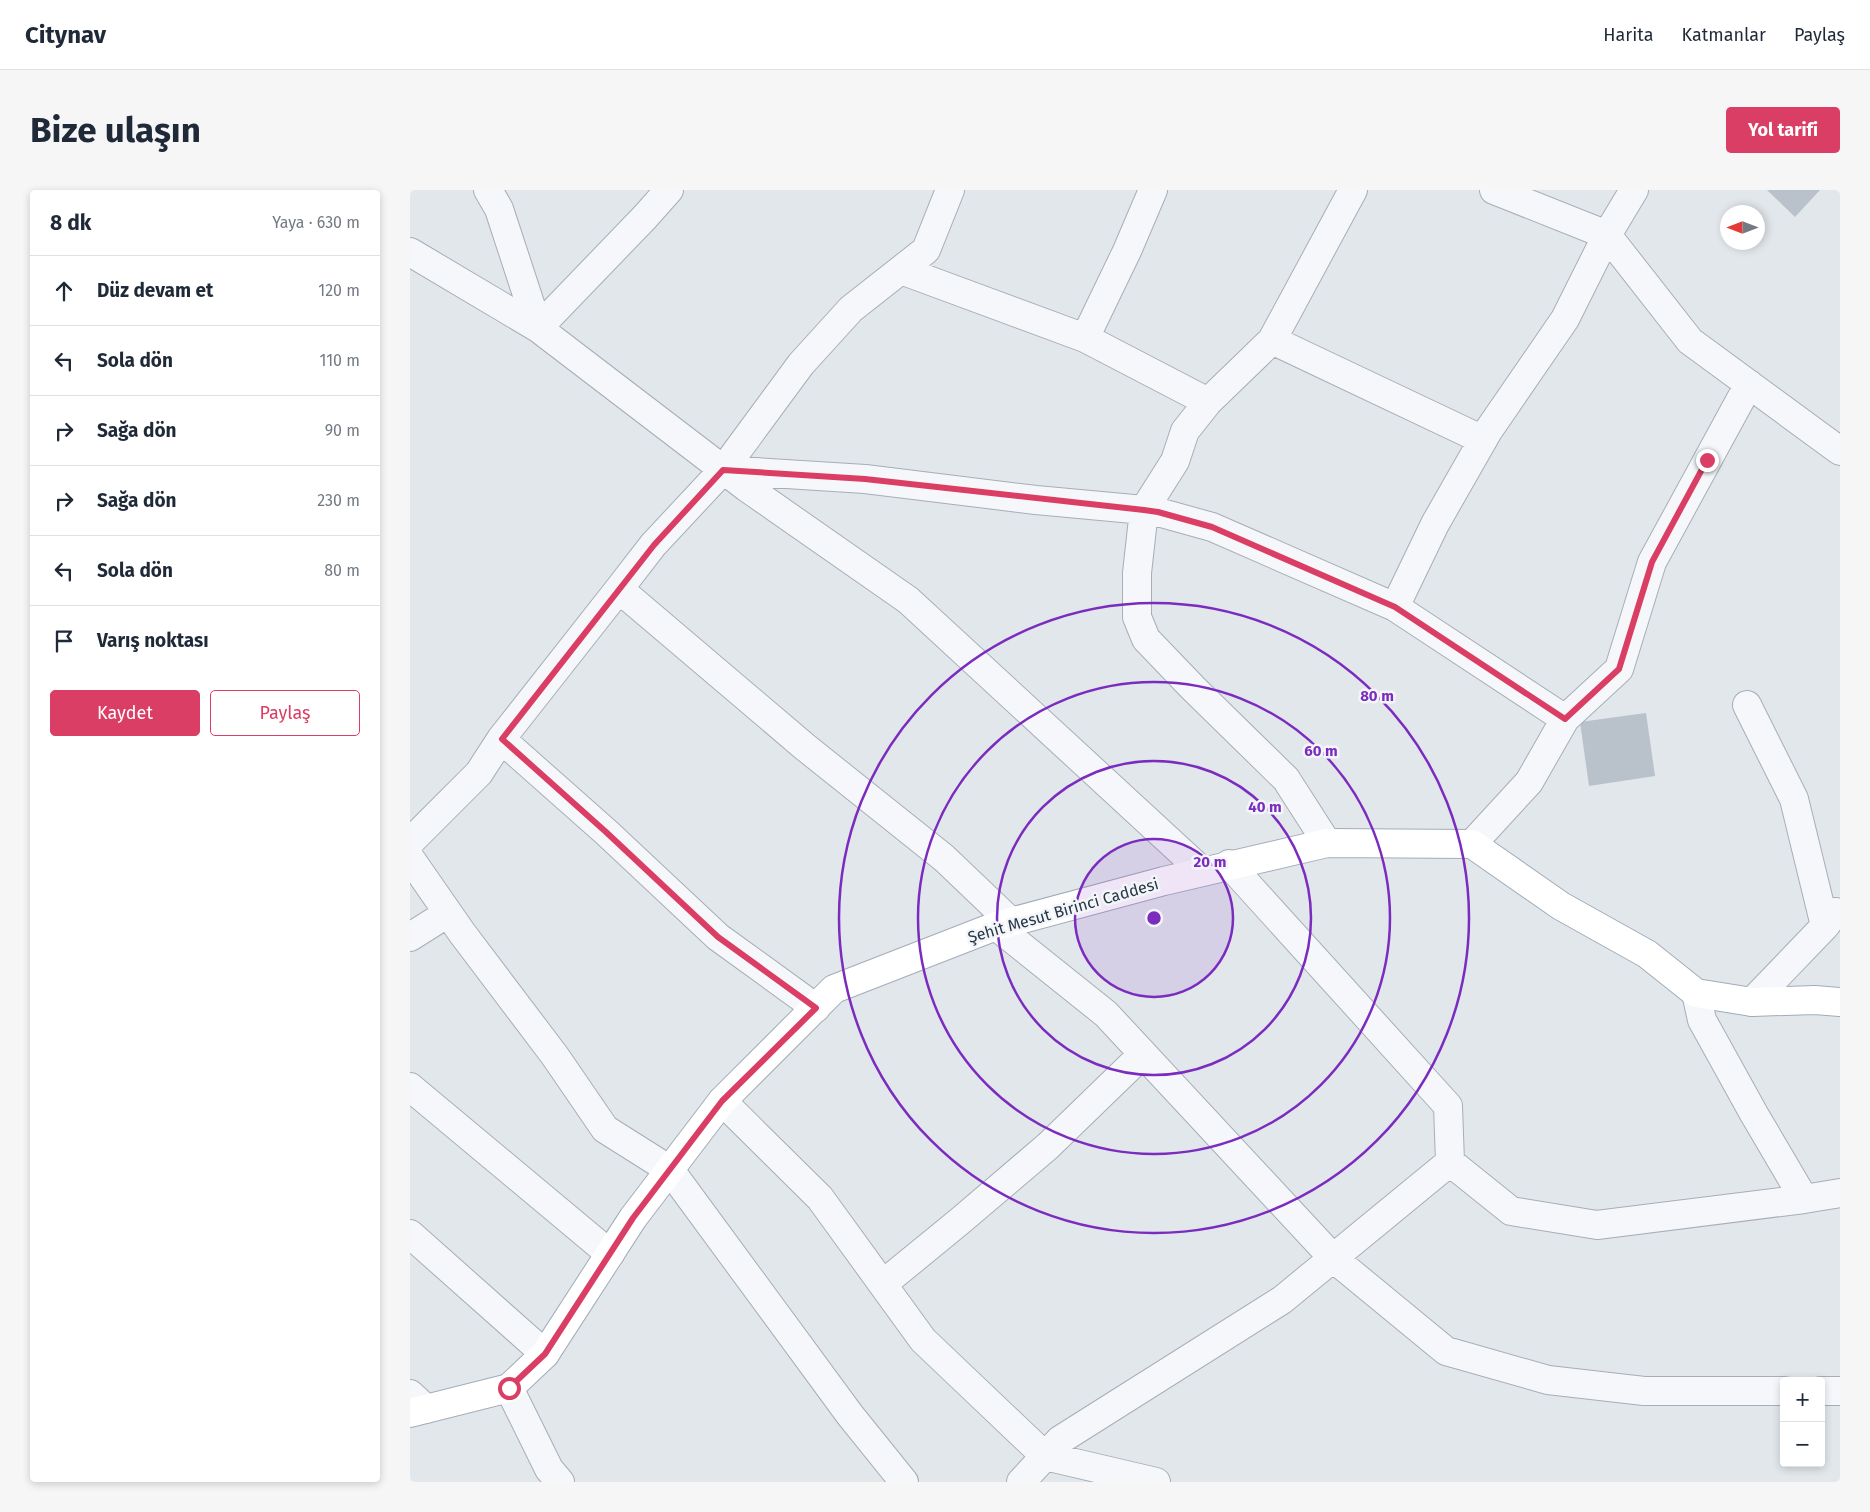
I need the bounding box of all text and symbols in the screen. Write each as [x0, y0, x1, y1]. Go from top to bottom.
text: Citynav [25, 21, 106, 49]
text: Harita [1603, 24, 1653, 46]
text: Katmanlar [1681, 24, 1766, 46]
text: Paylaş [1794, 24, 1845, 46]
button: Yol tarifi [1726, 107, 1840, 153]
text: Bize ulaşın [30, 109, 201, 151]
north arrow [1720, 205, 1765, 250]
text: 8 dk [50, 210, 91, 236]
text: Yaya · 630 m [272, 213, 360, 232]
icon: ahead [50, 277, 78, 305]
text: Düz devam et [97, 279, 213, 302]
text: 120 m [318, 281, 360, 300]
icon: left [50, 347, 78, 375]
text: Sola dön [97, 349, 173, 372]
text: 110 m [319, 351, 360, 370]
icon: right [50, 417, 78, 445]
text: Sağa dön [97, 419, 177, 442]
text: 90 m [325, 421, 360, 440]
route end [1696, 449, 1719, 472]
icon: right [50, 487, 78, 515]
text: Sağa dön [97, 489, 177, 512]
text: 230 m [317, 491, 360, 510]
icon: left [50, 557, 78, 585]
text: Sola dön [97, 559, 173, 582]
text: 80 m [324, 561, 360, 580]
icon: arrive [50, 627, 78, 655]
text: Varış noktası [97, 629, 209, 652]
text: 80 m [1360, 687, 1394, 705]
button: Kaydet [50, 690, 200, 736]
button: Paylaş [210, 690, 360, 736]
text: 60 m [1304, 742, 1338, 760]
text: 40 m [1248, 798, 1282, 816]
text: 20 m [1194, 853, 1226, 871]
street label: Şehit Mesut Birinci Caddesi [966, 874, 1161, 948]
centre of rings [1145, 909, 1163, 927]
route start [498, 1377, 521, 1400]
map controls [1780, 1377, 1825, 1467]
button: + [1780, 1377, 1825, 1422]
button: − [1780, 1422, 1825, 1467]

